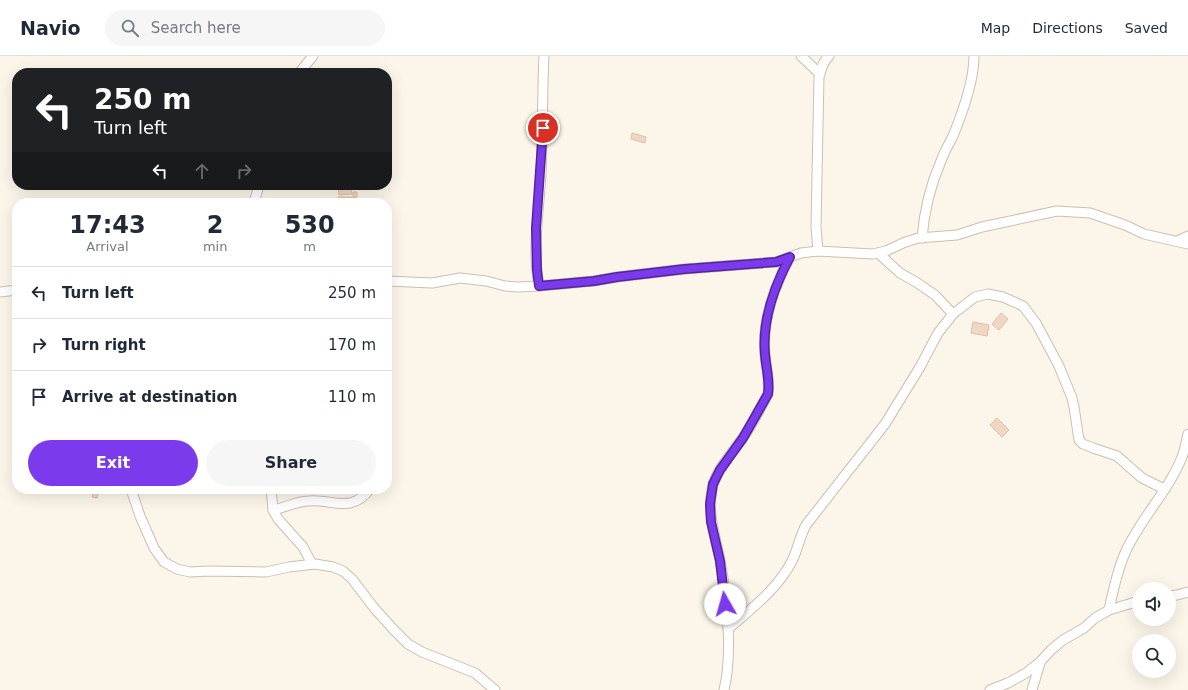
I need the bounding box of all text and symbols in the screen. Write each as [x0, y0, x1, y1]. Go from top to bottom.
search box [105, 10, 385, 46]
text: Navio [20, 17, 81, 39]
icon: search [119, 17, 141, 39]
text: Search here [151, 19, 241, 37]
text: Map [981, 20, 1010, 36]
text: Directions [1032, 20, 1103, 36]
text: Saved [1125, 20, 1168, 36]
text: 250 m [94, 83, 191, 116]
icon: left [28, 84, 80, 136]
pin [526, 111, 560, 145]
text: Turn left [94, 117, 167, 138]
icon: arrive [532, 117, 554, 139]
icon: left [149, 160, 171, 182]
icon: ahead [191, 160, 213, 182]
icon: right [233, 160, 255, 182]
text: 17:43 [69, 211, 146, 239]
text: 2 [207, 211, 223, 239]
text: 530 [285, 211, 335, 239]
text: Arrival [86, 239, 129, 254]
text: min [203, 239, 227, 254]
text: m [303, 239, 316, 254]
icon: left [28, 282, 50, 304]
text: Turn left [62, 284, 134, 302]
text: 250 m [328, 284, 376, 302]
icon: right [28, 334, 50, 356]
text: Turn right [62, 336, 146, 354]
text: 170 m [328, 336, 376, 354]
icon: arrive [28, 386, 50, 408]
text: Arrive at destination [62, 388, 237, 406]
text: 110 m [328, 388, 376, 406]
button: Exit [28, 440, 198, 486]
button: Share [206, 440, 376, 486]
map controls [1132, 582, 1176, 678]
button: sound [1132, 582, 1176, 626]
position arrow [704, 583, 746, 625]
button: search [1132, 634, 1176, 678]

